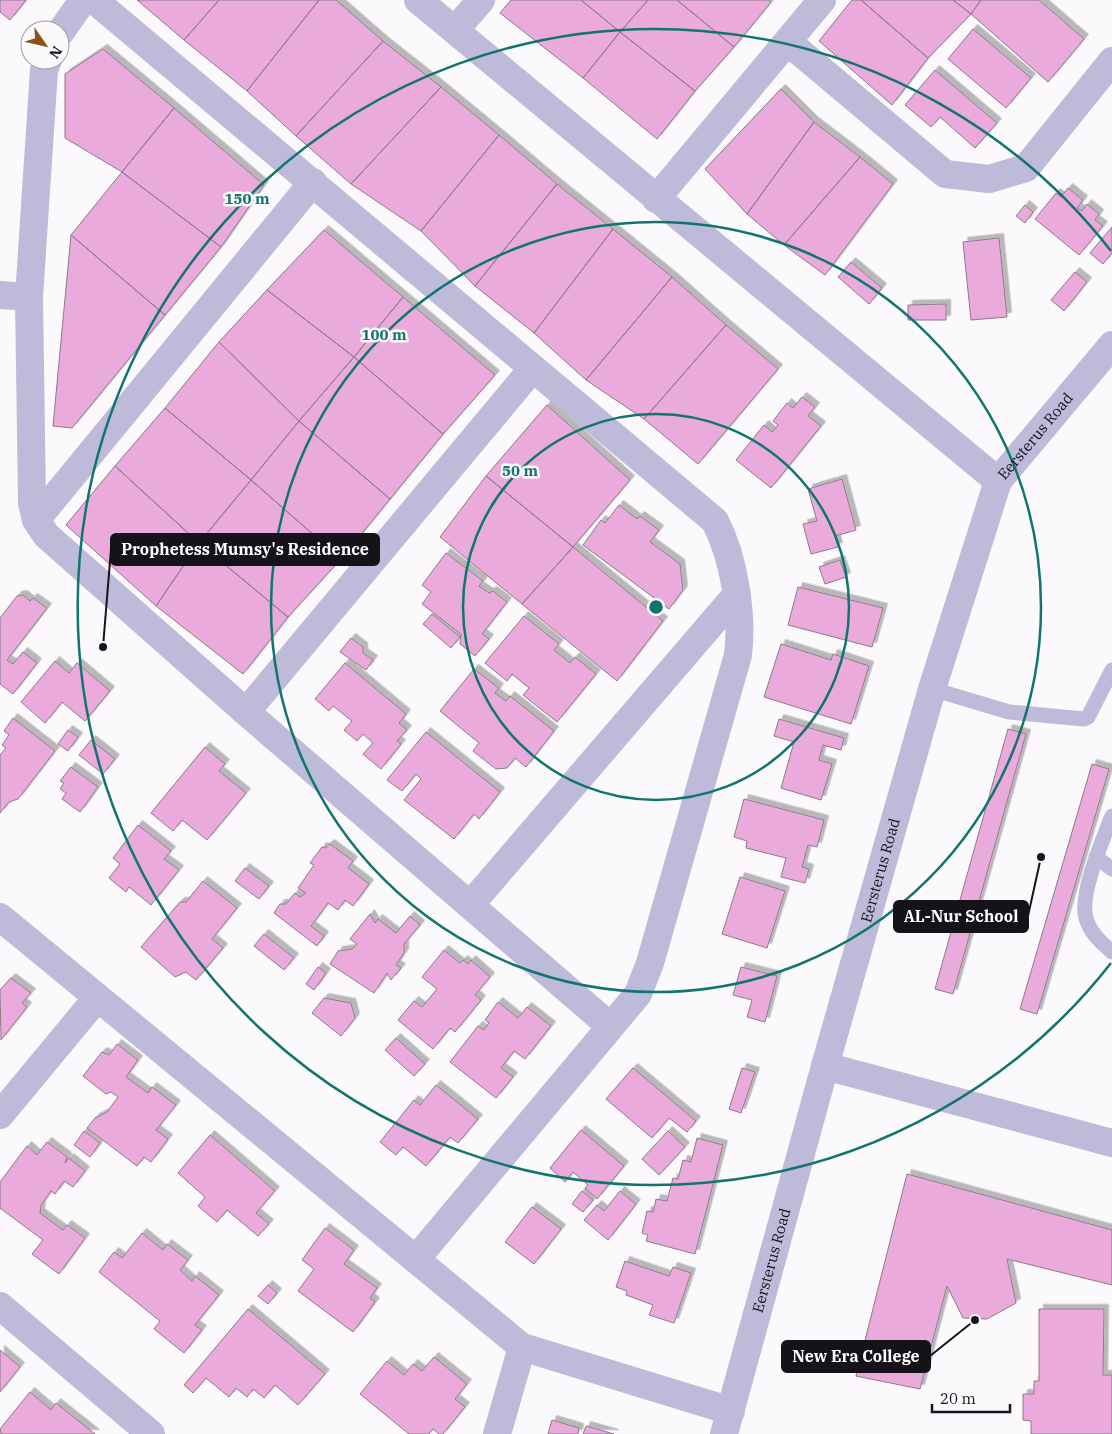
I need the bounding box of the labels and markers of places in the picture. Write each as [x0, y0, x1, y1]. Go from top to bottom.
callout: Prophetess Mumsy's Residence [111, 534, 379, 565]
centre of rings [647, 598, 665, 616]
callout: AL-Nur School [894, 901, 1028, 932]
callout: New Era College [782, 1341, 930, 1372]

